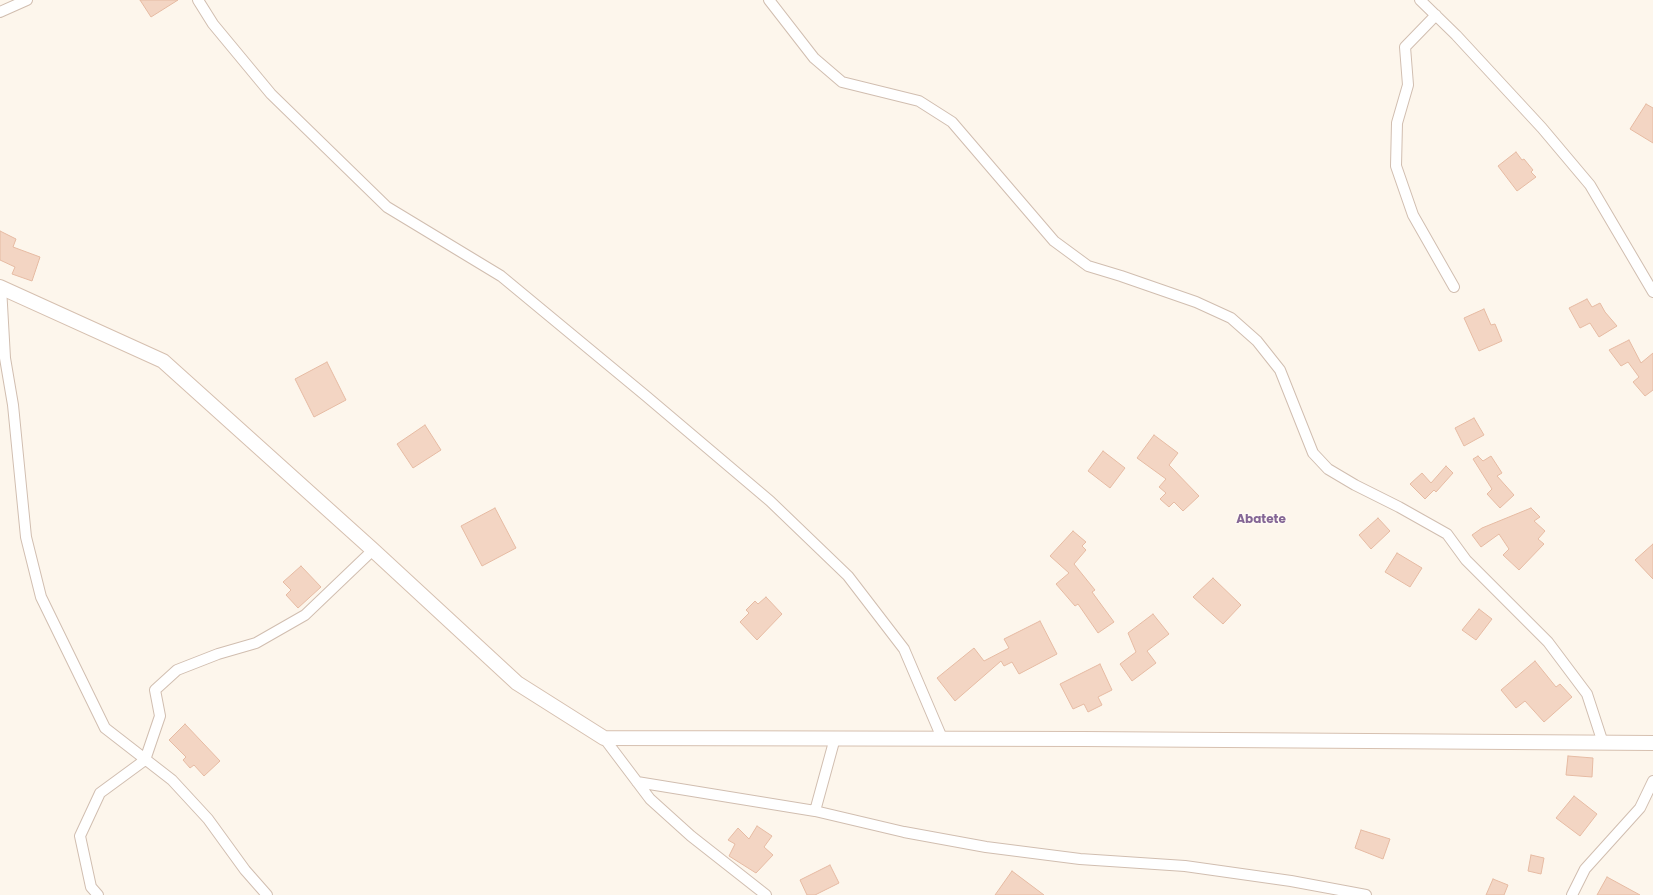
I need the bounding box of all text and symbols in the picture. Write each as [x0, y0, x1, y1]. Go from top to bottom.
district label: Abatete [1236, 513, 1286, 527]

